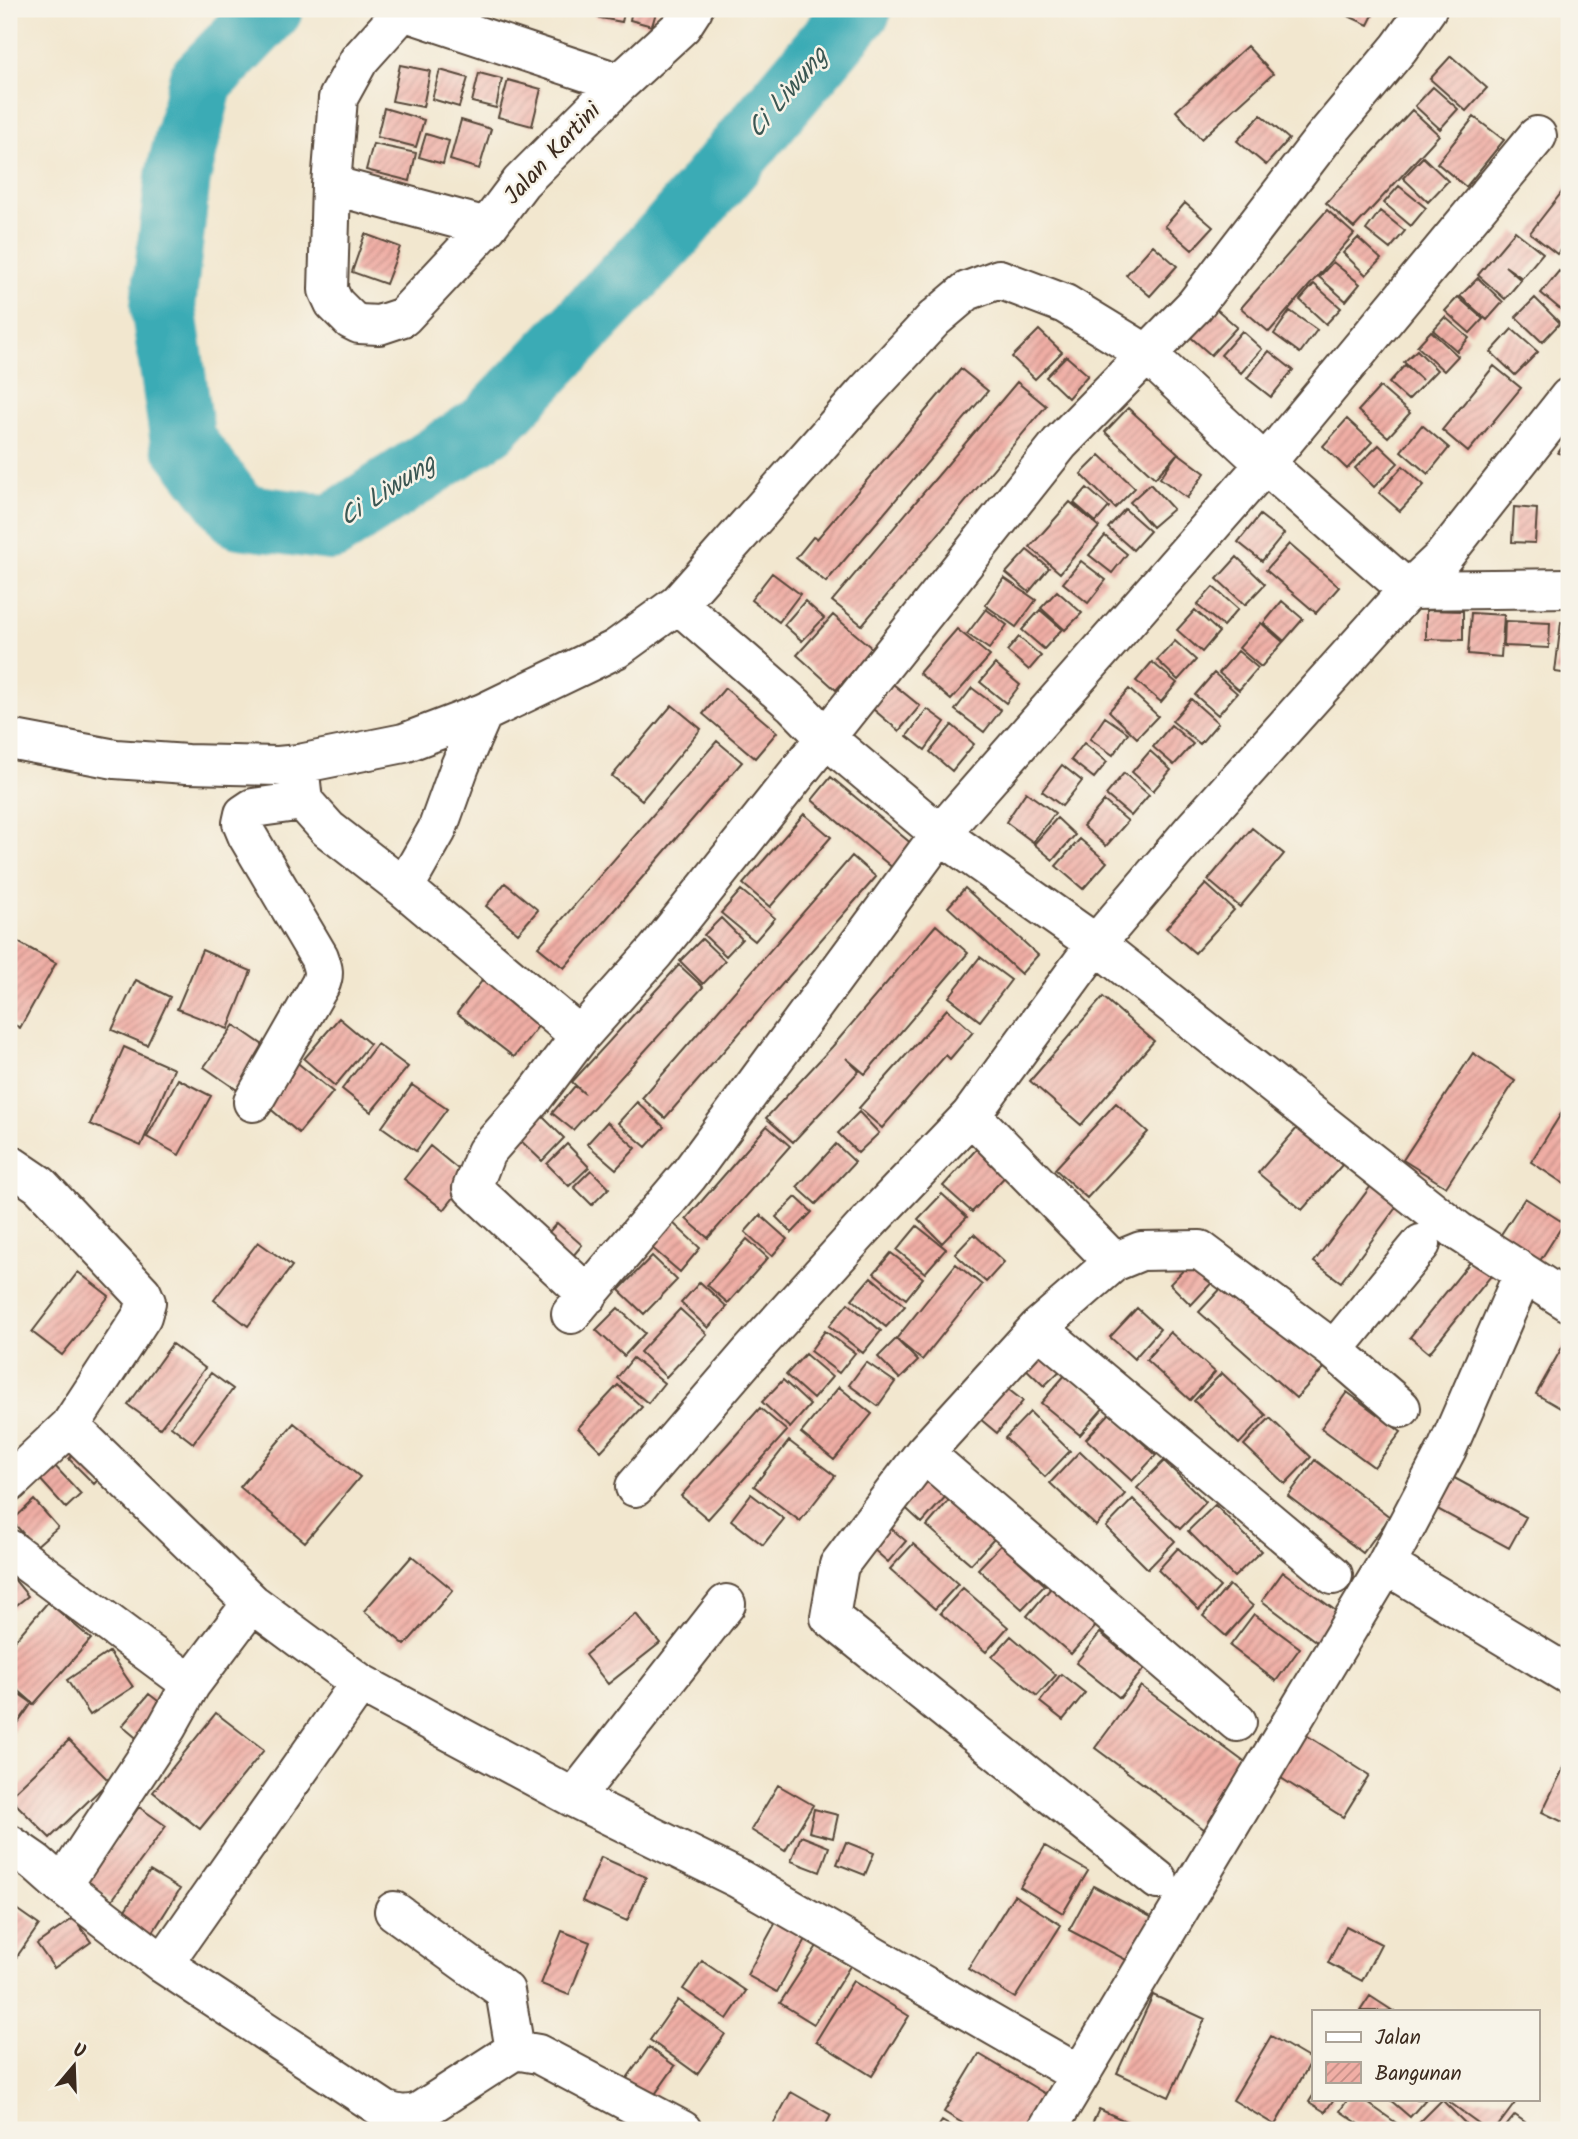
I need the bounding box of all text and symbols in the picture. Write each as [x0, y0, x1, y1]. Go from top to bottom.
water label: Ci Liwung [737, 37, 840, 148]
street label: Jalan Kartini [495, 93, 612, 214]
water label: Ci Liwung [331, 443, 446, 538]
legend [1312, 2010, 1540, 2100]
text: Jalan [1375, 2022, 1421, 2055]
north arrow [38, 2030, 108, 2100]
text: U [69, 2036, 90, 2068]
text: Bangunan [1375, 2058, 1462, 2091]

